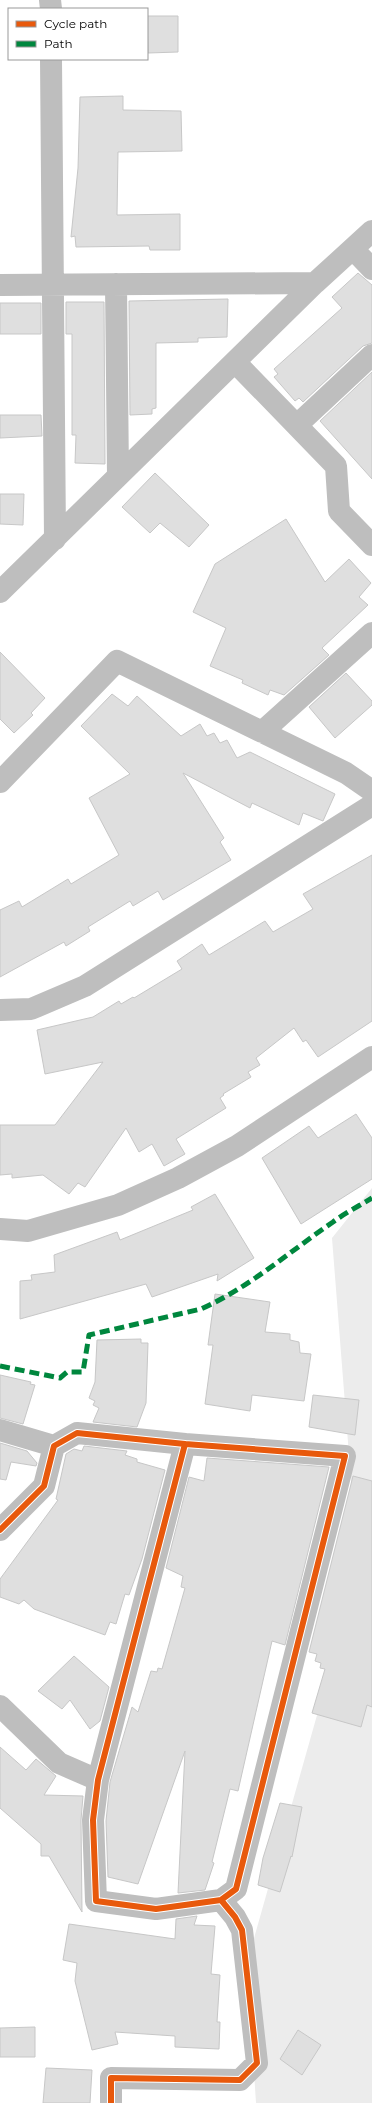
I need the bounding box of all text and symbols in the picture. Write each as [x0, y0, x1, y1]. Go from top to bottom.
legend [8, 8, 148, 60]
text: Cycle path [44, 16, 107, 31]
text: Path [44, 36, 73, 51]

